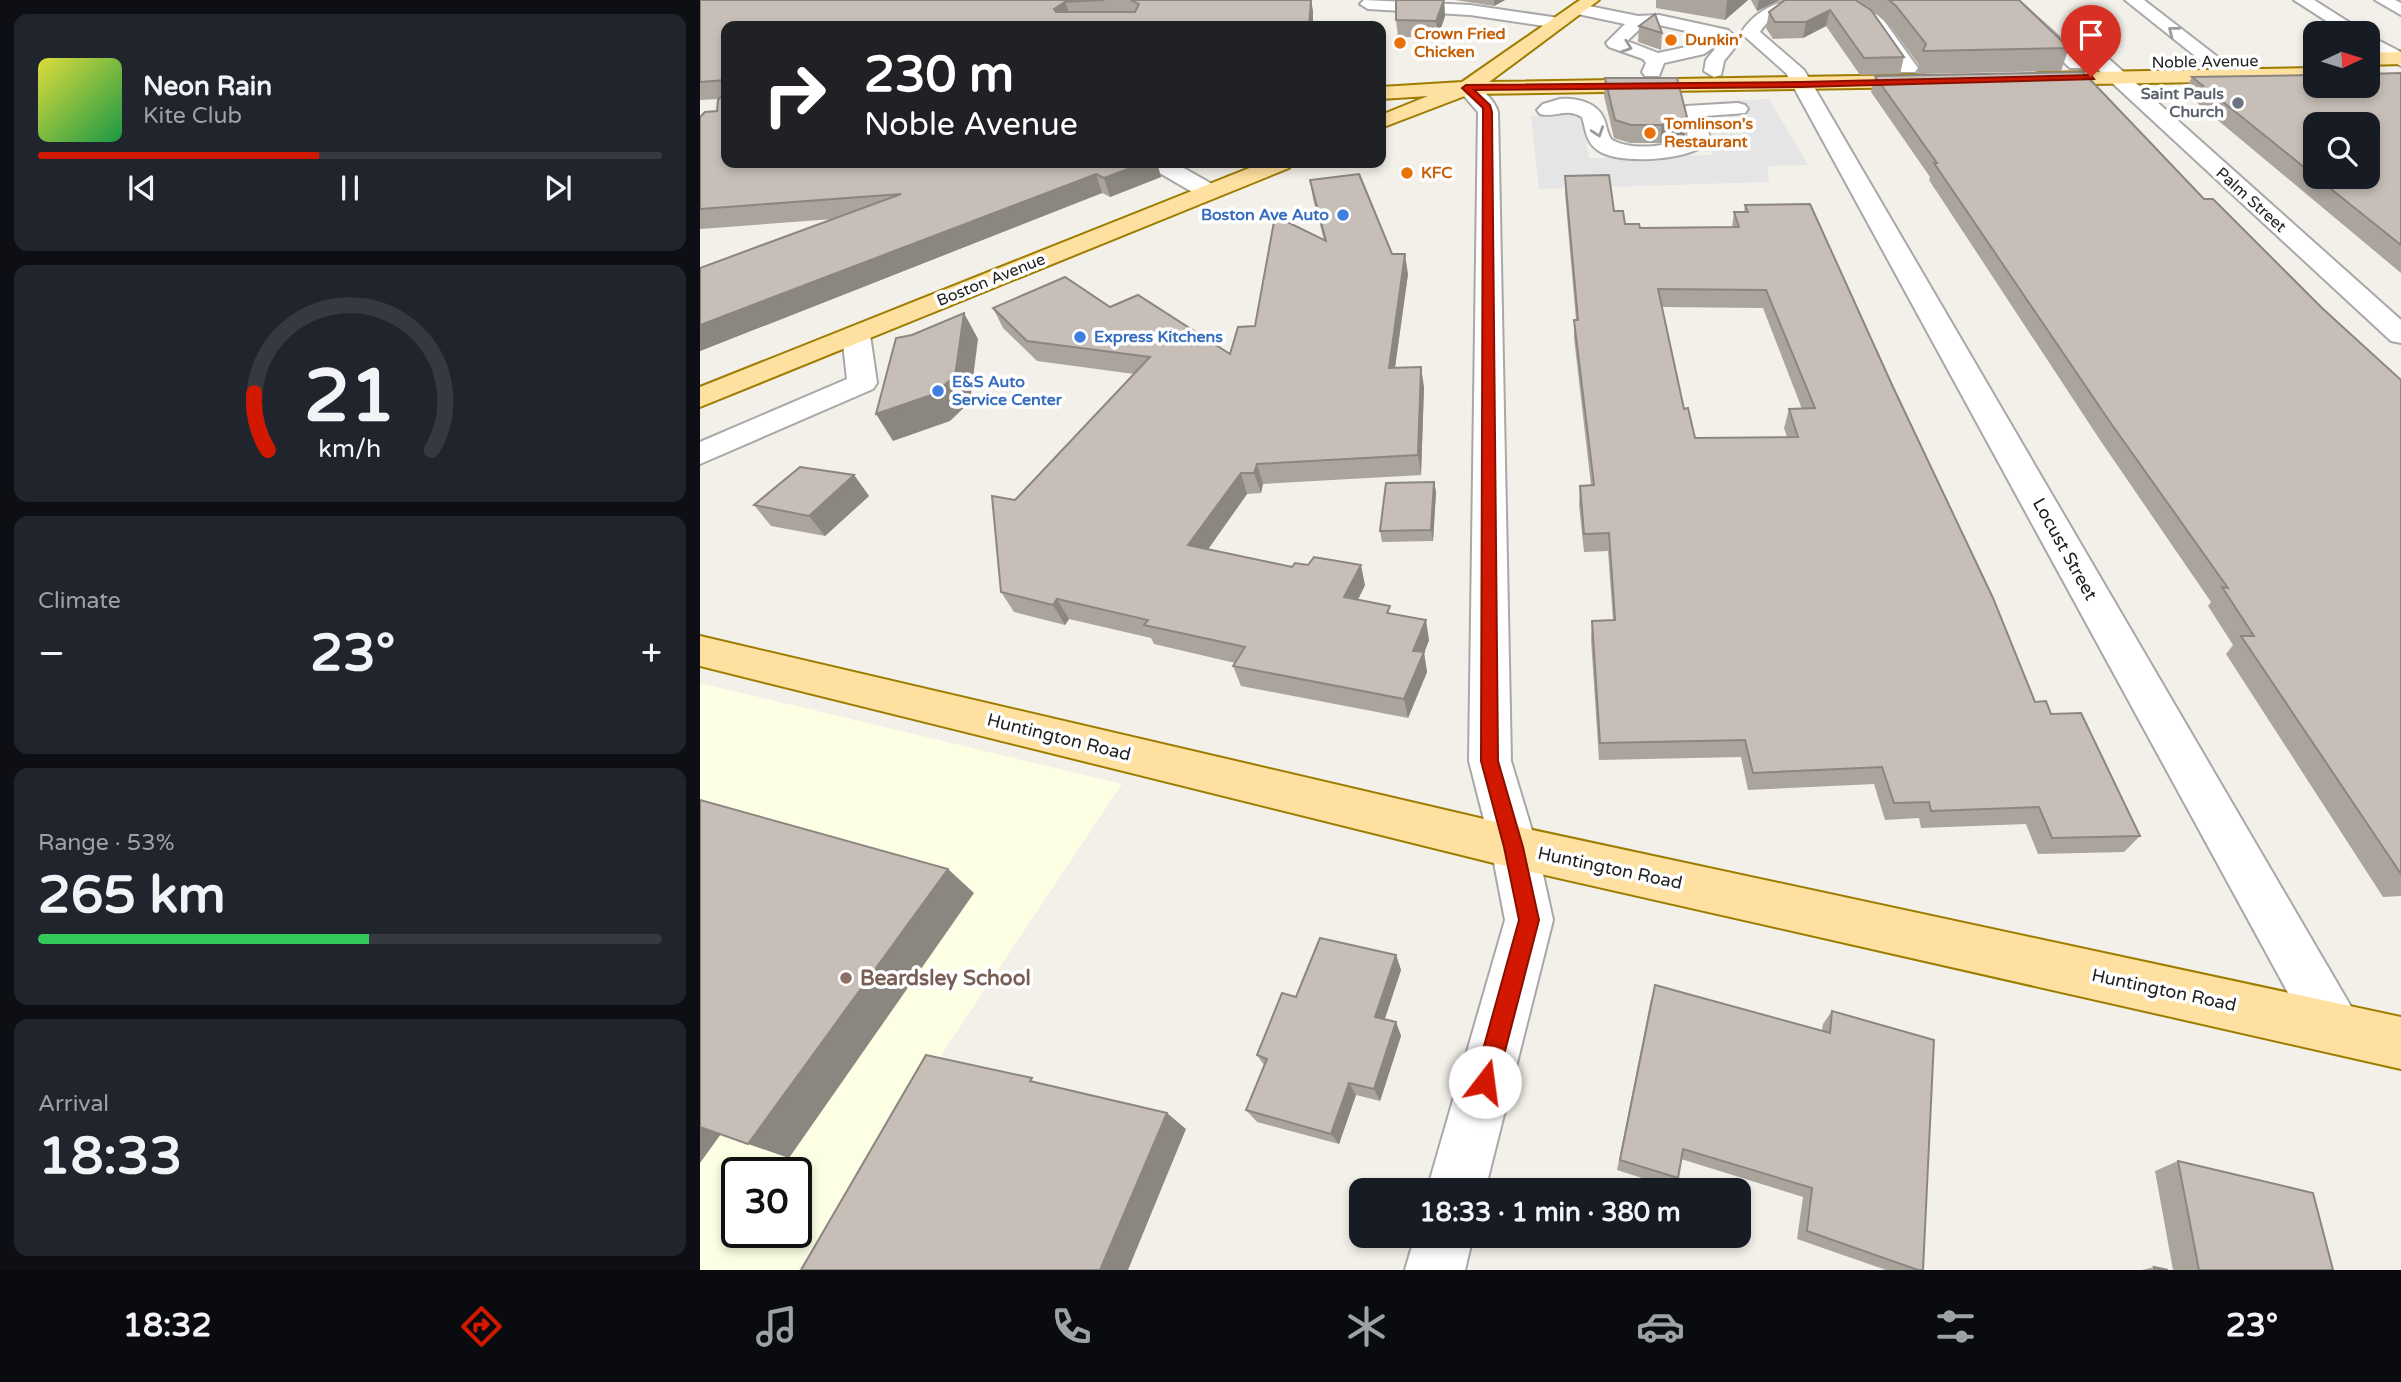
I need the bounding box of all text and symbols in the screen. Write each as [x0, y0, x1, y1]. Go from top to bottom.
pin [2061, 5, 2121, 77]
icon: arrive [2072, 16, 2110, 54]
north arrow [2303, 21, 2380, 98]
map controls [2303, 21, 2380, 189]
place label: Crown Fried Chicken [1414, 24, 1506, 62]
one-way arrow [2168, 26, 2181, 39]
place label: Dunkin' [1685, 30, 1742, 50]
marker: Dunkin' [1663, 32, 1679, 48]
marker: Crown Fried Chicken [1392, 35, 1408, 51]
one-way arrow [1620, 39, 1632, 53]
text: 230 m [864, 46, 1014, 105]
icon: right [749, 49, 840, 140]
street label: Noble Avenue [2151, 51, 2259, 73]
text: Neon Rain [143, 71, 272, 102]
place label: Saint Pauls Church [2141, 84, 2224, 122]
marker: Saint Pauls Church [2230, 95, 2246, 111]
text: Kite Club [143, 102, 242, 130]
text: Noble Avenue [864, 106, 1078, 144]
button: search [2303, 112, 2380, 189]
place label: Tomlinson's Restaurant [1663, 114, 1754, 152]
one-way arrow [1590, 125, 1604, 137]
marker: Tomlinson's Restaurant [1642, 125, 1658, 141]
place label: KFC [1421, 163, 1452, 183]
street label: Palm Street [2212, 163, 2290, 237]
marker: KFC [1399, 165, 1415, 181]
icon: previous [123, 169, 161, 207]
icon: pause [331, 169, 369, 207]
icon: next [539, 169, 577, 207]
place label: Boston Ave Auto [1201, 205, 1329, 225]
marker: Boston Ave Auto [1335, 207, 1351, 223]
street label: Boston Avenue [934, 249, 1048, 311]
place label: Express Kitchens [1094, 327, 1223, 347]
marker: Express Kitchens [1072, 329, 1088, 345]
text: 21 [304, 353, 396, 441]
place label: E&S Auto Service Center [952, 372, 1063, 410]
marker: E&S Auto Service Center [930, 383, 946, 399]
text: km/h [319, 434, 381, 464]
street label: Locust Street [2028, 494, 2102, 604]
text: Climate [38, 587, 121, 615]
text: 23° [310, 622, 395, 685]
text: − [38, 631, 65, 677]
text: + [641, 631, 662, 677]
street label: Huntington Road [985, 709, 1133, 765]
text: Range · 53% [38, 829, 174, 857]
street label: Huntington Road [1536, 842, 1684, 894]
text: 265 km [38, 864, 226, 927]
street label: Huntington Road [2090, 964, 2238, 1016]
place label: Beardsley School [860, 966, 1031, 991]
marker: Beardsley School [838, 970, 854, 986]
position arrow [1448, 1045, 1522, 1119]
text: Arrival [38, 1090, 109, 1118]
text: 18:33 [38, 1125, 182, 1188]
speed limit sign: 30 [721, 1157, 812, 1248]
text: 18:33 · 1 min · 380 m [1419, 1197, 1681, 1228]
icon: directions [457, 1302, 506, 1351]
icon: music [752, 1302, 801, 1351]
icon: phone [1047, 1302, 1096, 1351]
icon: climate [1342, 1302, 1391, 1351]
icon: car [1636, 1302, 1685, 1351]
icon: filters [1931, 1302, 1980, 1351]
text: 18:32 [123, 1307, 212, 1345]
text: 23° [2226, 1307, 2278, 1345]

